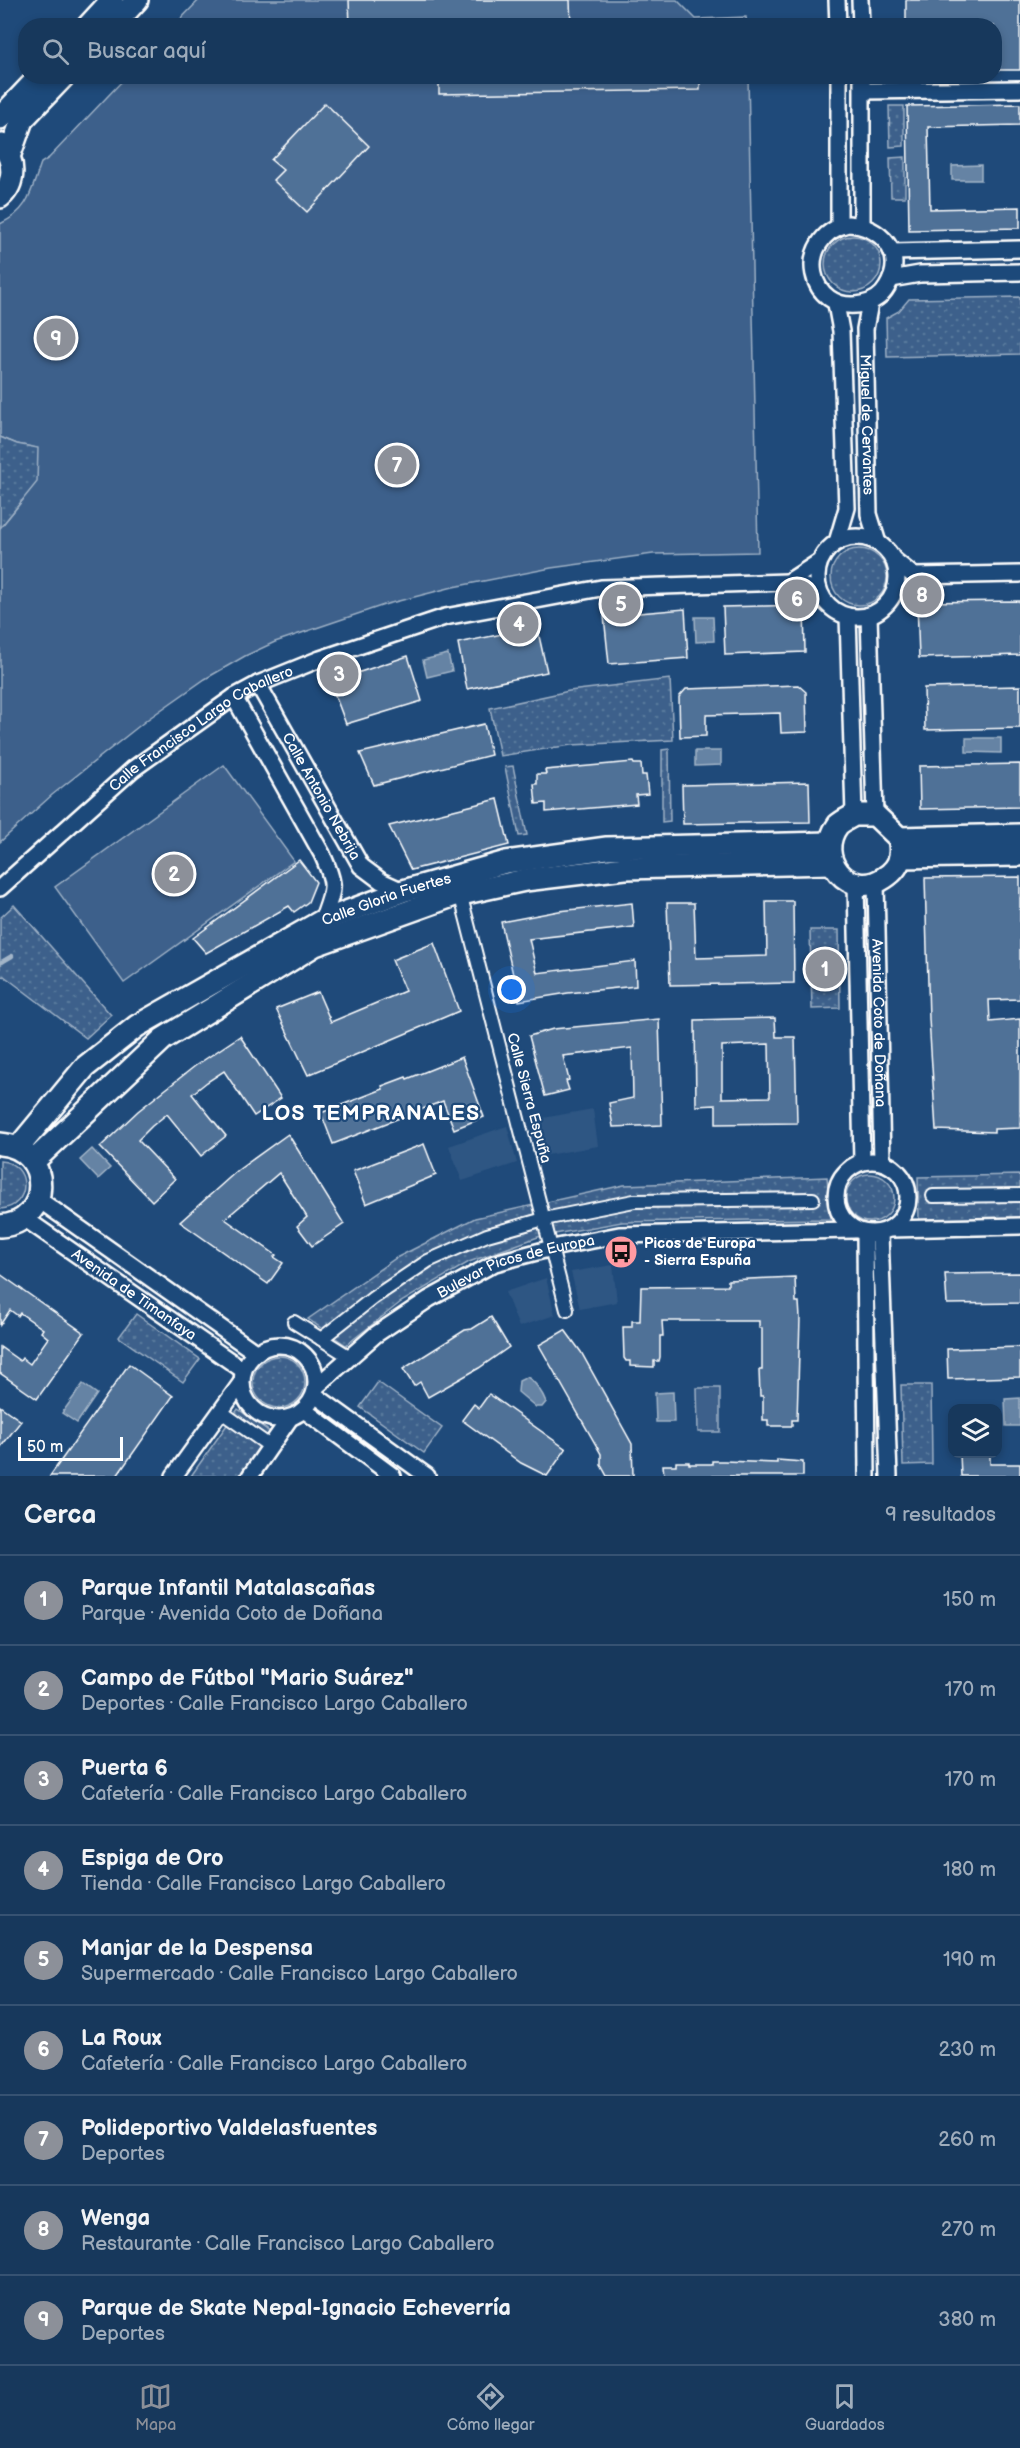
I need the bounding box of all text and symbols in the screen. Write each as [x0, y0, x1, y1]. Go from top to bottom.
search box [18, 18, 1002, 84]
icon: search [39, 35, 72, 68]
text: Buscar aquí [87, 38, 206, 65]
pin: 9 [36, 316, 76, 360]
street label: Miguel de Cervantes [856, 354, 878, 496]
pin: 7 [378, 442, 416, 488]
pin: 8 [902, 572, 942, 618]
pin: 6 [778, 576, 816, 622]
pin: 5 [602, 582, 640, 626]
pin: 4 [500, 602, 538, 646]
pin: 3 [320, 652, 358, 696]
street label: Calle Francisco Largo Caballero [105, 661, 296, 796]
street label: Calle Antonio Nebrija [278, 729, 365, 863]
pin: 2 [154, 852, 194, 896]
street label: Calle Gloria Fuertes [319, 868, 454, 930]
street label: Avenida Coto de Doñana [868, 939, 890, 1107]
pin: 1 [806, 946, 844, 992]
your location [497, 975, 526, 1004]
street label: Calle Sierra Espuña [502, 1031, 556, 1165]
district label: LOS TEMPRANALES [261, 1101, 481, 1126]
street label: Bulevar Picos de Europa [434, 1230, 596, 1302]
bus stop icon: Picos de Europa - Sierra Espuña [603, 1234, 639, 1270]
place label: Picos de Europa - Sierra Espuña [644, 1234, 756, 1270]
street label: Avenida de Timanfaya [68, 1244, 200, 1344]
map controls [948, 1404, 1002, 1458]
button: layers [948, 1404, 1002, 1458]
scale bar [18, 1434, 123, 1462]
text: 50 m [27, 1438, 63, 1457]
text: Cerca [24, 1500, 96, 1531]
text: 9 resultados [885, 1503, 996, 1527]
text: Parque Infantil Matalascañas [81, 1575, 375, 1602]
text: 1 [39, 1588, 48, 1612]
text: 150 m [943, 1588, 996, 1612]
text: Parque · Avenida Coto de Doñana [81, 1602, 383, 1626]
text: Campo de Fútbol "Mario Suárez" [81, 1665, 414, 1692]
text: 2 [38, 1678, 49, 1702]
text: 170 m [945, 1678, 996, 1702]
text: Deportes · Calle Francisco Largo Caballero [81, 1692, 468, 1716]
text: Puerta 6 [81, 1755, 168, 1782]
text: 3 [38, 1768, 49, 1792]
text: 170 m [945, 1768, 996, 1792]
text: Cafetería · Calle Francisco Largo Caballero [81, 1782, 467, 1806]
text: Espiga de Oro [81, 1845, 224, 1872]
text: 4 [38, 1858, 49, 1882]
text: 180 m [943, 1858, 996, 1882]
text: Tienda · Calle Francisco Largo Caballero [81, 1872, 446, 1896]
text: Manjar de la Despensa [81, 1935, 313, 1962]
text: 5 [38, 1948, 49, 1972]
text: 190 m [943, 1948, 996, 1972]
text: Supermercado · Calle Francisco Largo Caballero [81, 1962, 518, 1986]
text: La Roux [81, 2025, 162, 2052]
text: 6 [37, 2038, 50, 2062]
text: 230 m [939, 2038, 996, 2062]
text: Cafetería · Calle Francisco Largo Caballero [81, 2052, 467, 2076]
text: Polideportivo Valdelasfuentes [81, 2115, 377, 2142]
text: 7 [38, 2128, 49, 2152]
text: 260 m [938, 2128, 996, 2152]
text: Deportes [81, 2142, 165, 2166]
text: Wenga [81, 2205, 150, 2232]
text: 8 [37, 2218, 50, 2242]
text: 270 m [941, 2218, 996, 2242]
text: Restaurante · Calle Francisco Largo Caballero [81, 2232, 495, 2256]
text: Parque de Skate Nepal-Ignacio Echeverría [81, 2295, 511, 2322]
text: 9 [38, 2308, 49, 2332]
text: 380 m [938, 2308, 996, 2332]
text: Deportes [81, 2322, 165, 2346]
tab: Mapa [135, 2380, 176, 2435]
tab: Cómo llegar [447, 2380, 535, 2435]
tab: Guardados [805, 2380, 885, 2435]

